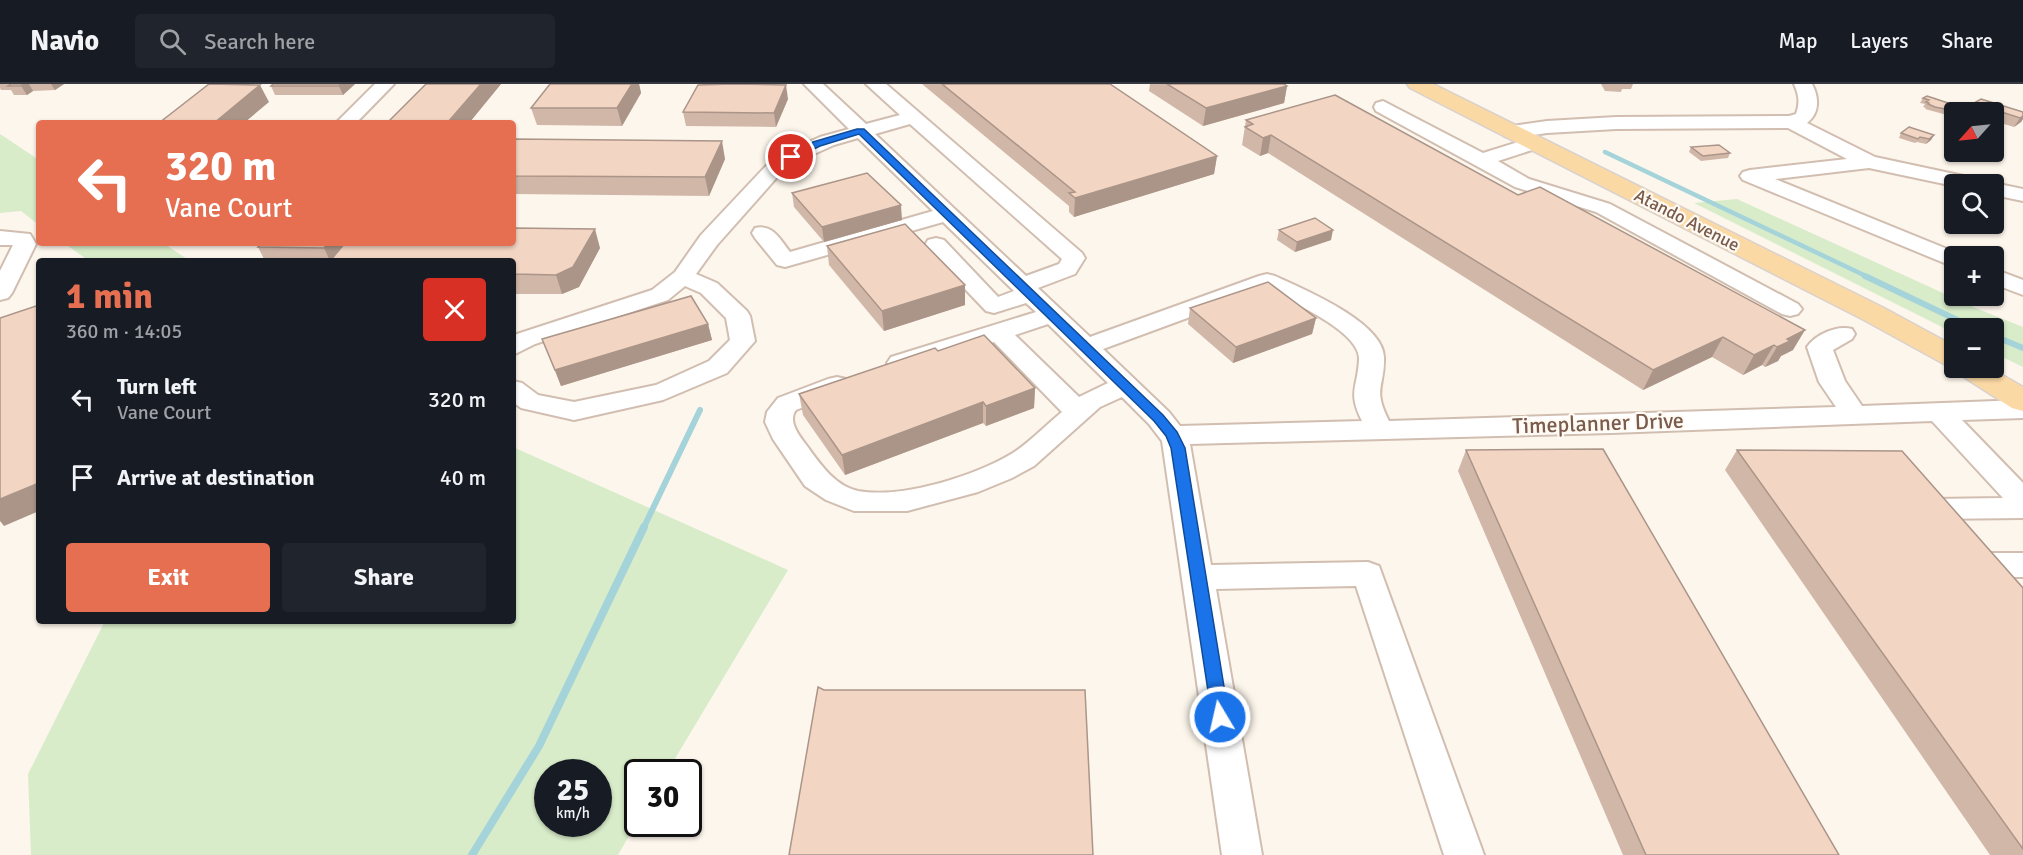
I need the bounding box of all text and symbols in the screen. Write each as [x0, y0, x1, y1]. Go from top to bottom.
search box [135, 14, 555, 68]
text: Navio [30, 24, 99, 58]
icon: search [156, 25, 189, 58]
text: Search here [204, 28, 315, 55]
text: Map [1779, 28, 1817, 54]
text: Layers [1850, 28, 1908, 54]
text: Share [1941, 28, 1993, 54]
north arrow [1944, 102, 2004, 162]
map controls [1944, 102, 2004, 378]
pin [765, 131, 816, 182]
icon: arrive [774, 140, 807, 173]
text: 320 m [165, 141, 276, 192]
icon: left [66, 144, 144, 222]
button: search [1944, 174, 2004, 234]
street label: Atando Avenue [1631, 184, 1743, 256]
text: Vane Court [165, 192, 292, 225]
button: + [1944, 246, 2004, 306]
text: 1 min [66, 274, 153, 319]
button: close [423, 278, 486, 341]
button: − [1944, 318, 2004, 378]
text: 360 m · 14:05 [66, 319, 182, 344]
text: Turn left [117, 373, 197, 400]
icon: left [66, 383, 99, 416]
text: 320 m [428, 386, 486, 413]
text: Vane Court [117, 400, 211, 425]
street label: Timeplanner Drive [1512, 407, 1684, 439]
icon: arrive [66, 461, 99, 494]
text: Arrive at destination [117, 464, 314, 491]
text: 40 m [440, 464, 486, 491]
button: Exit [66, 543, 270, 612]
button: Share [282, 543, 486, 612]
position arrow [1188, 685, 1252, 749]
speed limit sign: 30 [624, 759, 702, 837]
text: 25 [557, 772, 589, 809]
text: km/h [556, 804, 590, 822]

